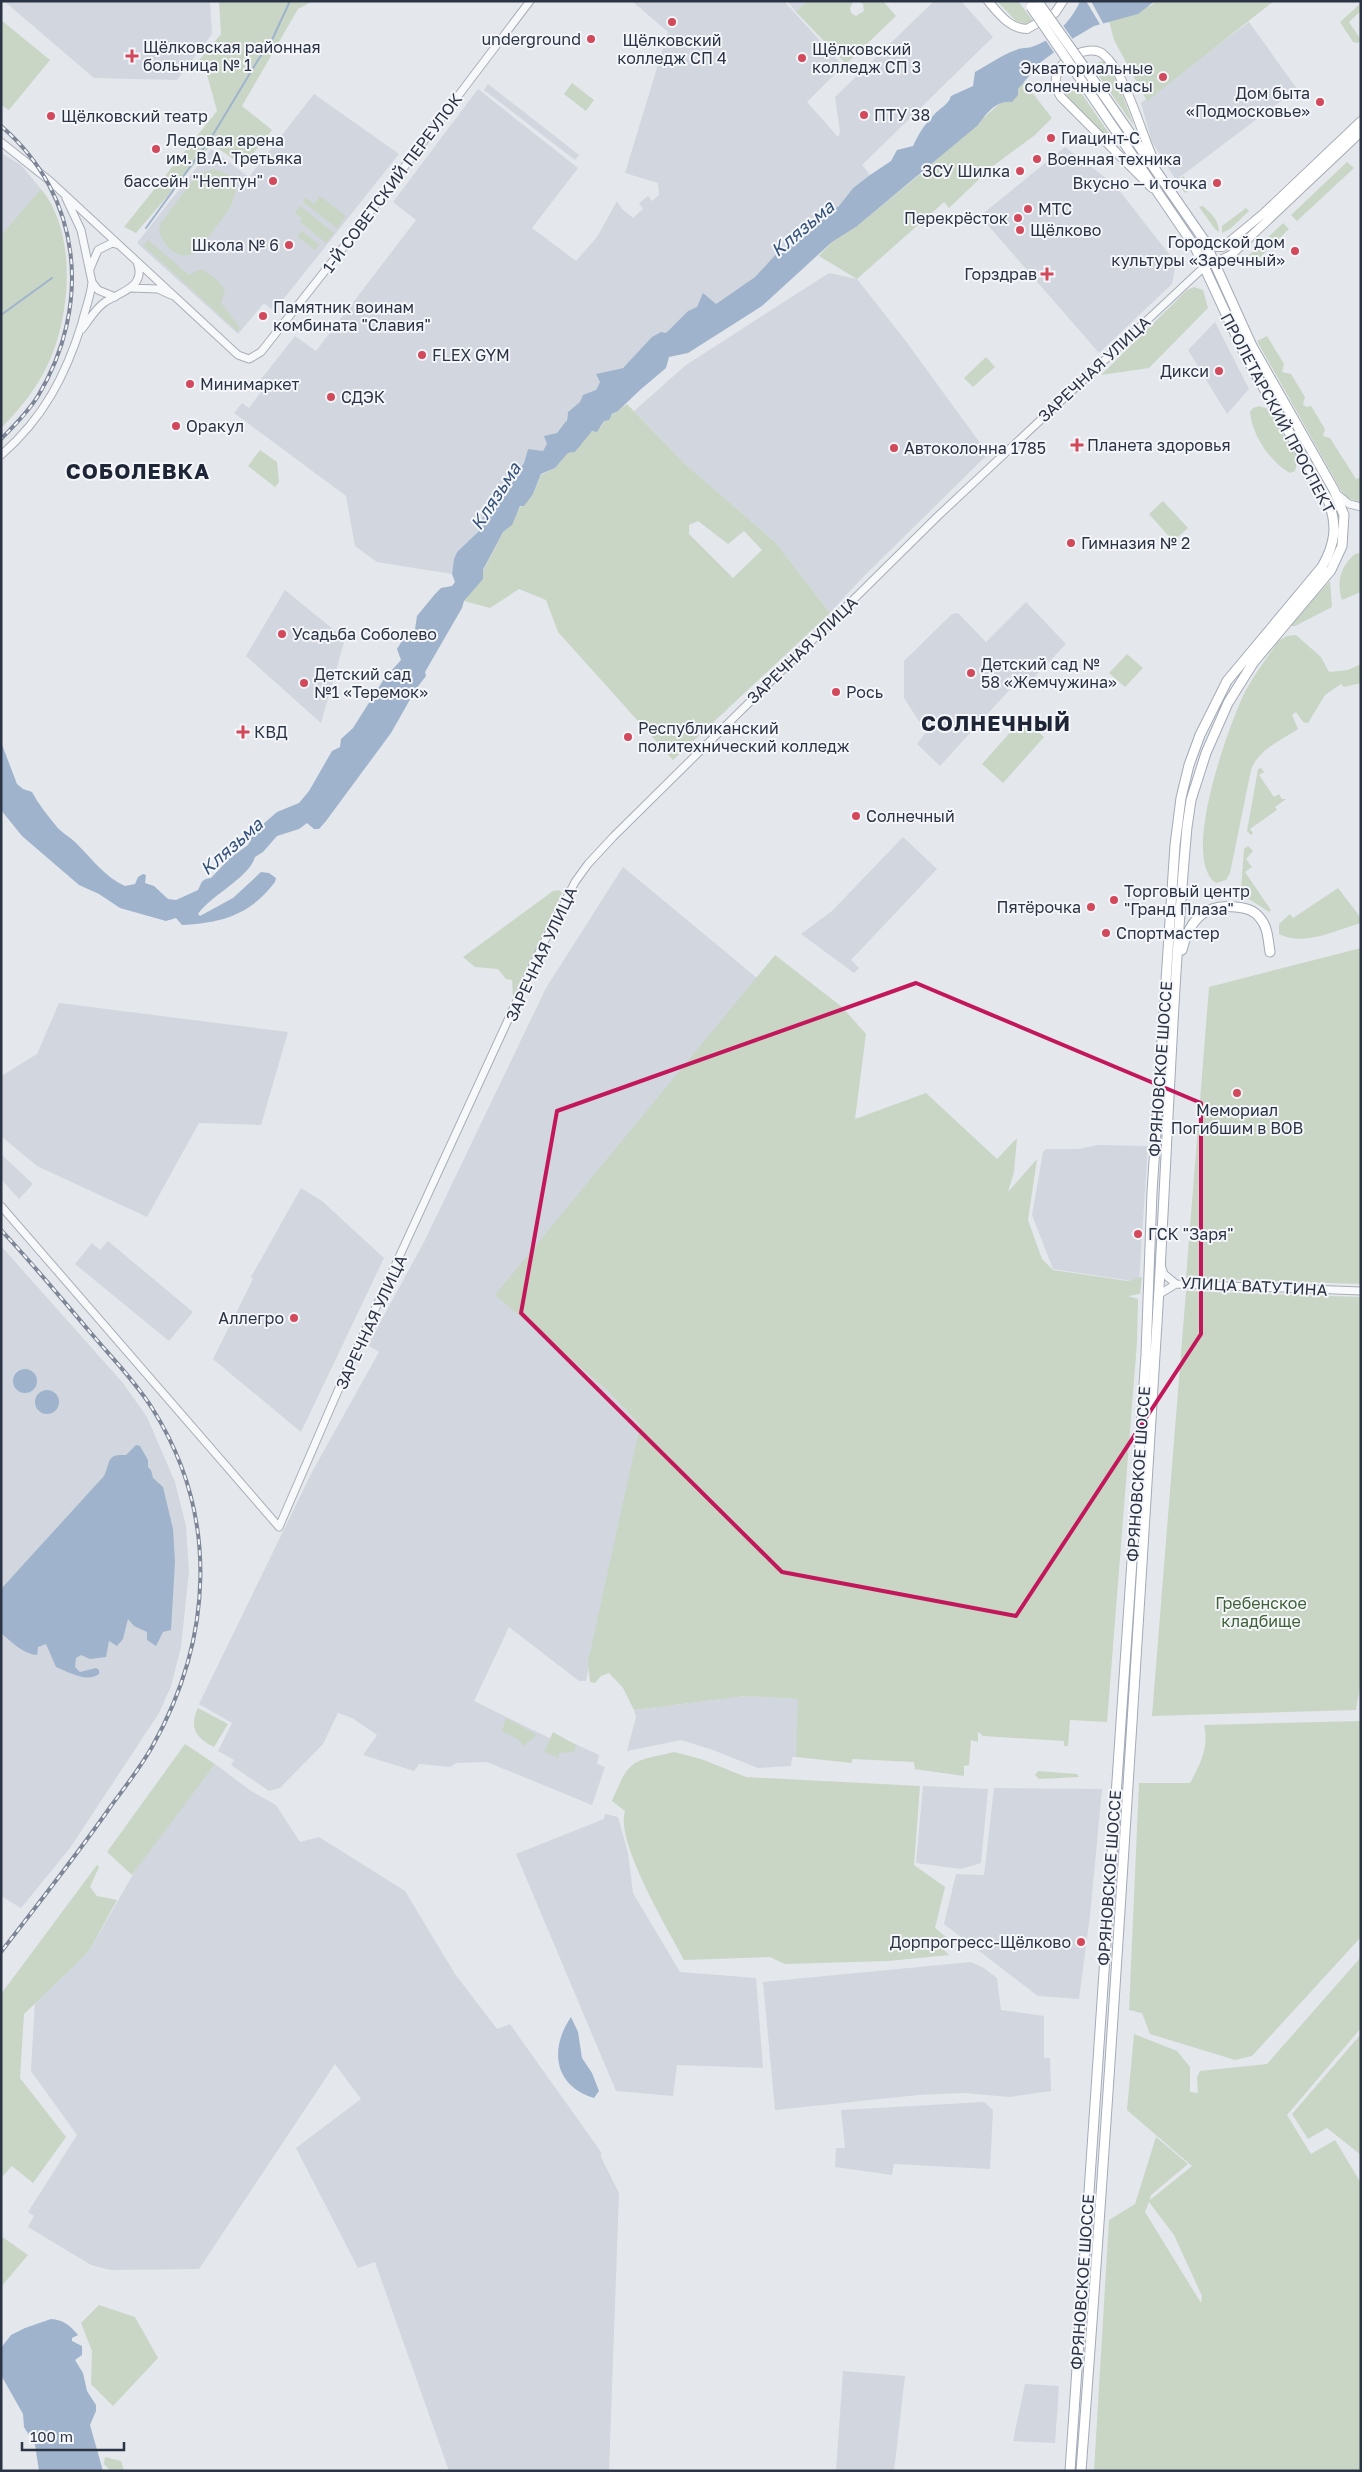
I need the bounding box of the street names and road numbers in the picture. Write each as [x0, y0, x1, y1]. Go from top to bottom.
street label: 1-Й СОВЕТСКИЙ ПЕРЕУЛОК [318, 89, 466, 277]
street label: ПРОЛЕТАРСКИЙ ПРОСПЕКТ [1217, 309, 1339, 517]
street label: ЗАРЕЧНАЯ УЛИЦА [1034, 312, 1154, 426]
street label: ЗАРЕЧНАЯ УЛИЦА [742, 592, 862, 708]
street label: ЗАРЕЧНАЯ УЛИЦА [501, 883, 581, 1024]
street label: ФРЯНОВСКОЕ ШОССЕ [1144, 981, 1176, 1157]
street label: ЗАРЕЧНАЯ УЛИЦА [331, 1251, 411, 1392]
street label: УЛИЦА ВАТУТИНА [1180, 1272, 1328, 1300]
street label: ФРЯНОВСКОЕ ШОССЕ [1122, 1386, 1154, 1562]
street label: ФРЯНОВСКОЕ ШОССЕ [1093, 1790, 1125, 1966]
street label: ФРЯНОВСКОЕ ШОССЕ [1066, 2194, 1098, 2370]

